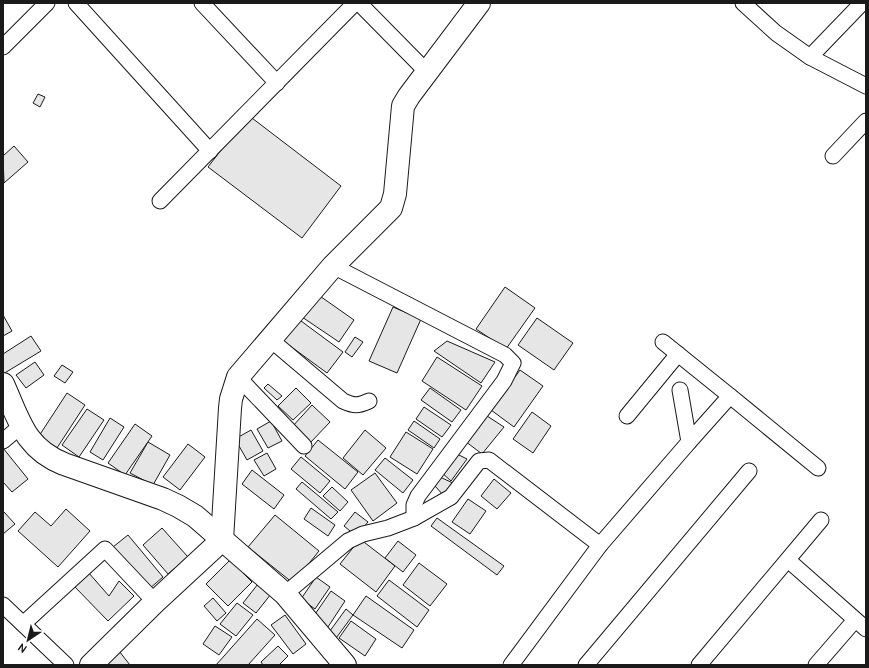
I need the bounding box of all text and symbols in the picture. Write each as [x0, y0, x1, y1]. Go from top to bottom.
north arrow [8, 620, 48, 660]
text: N [15, 640, 29, 656]

